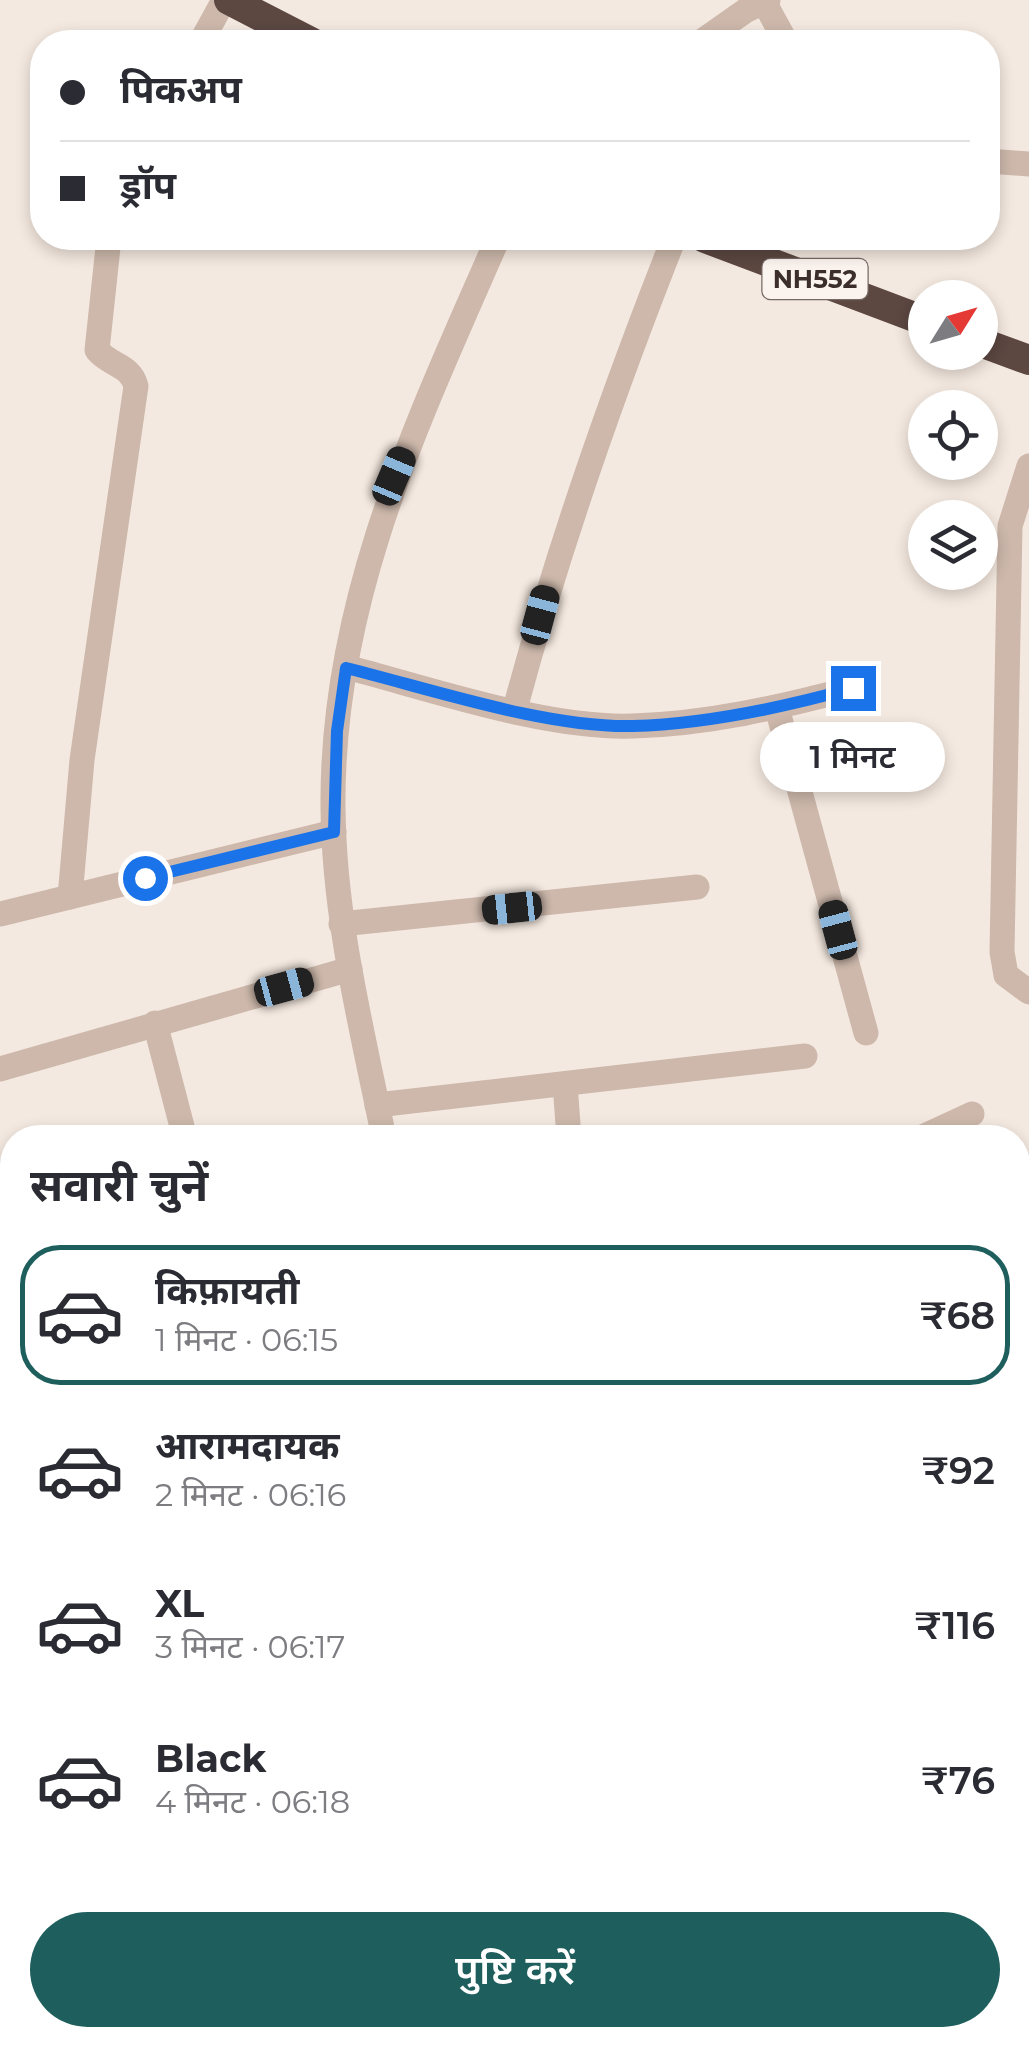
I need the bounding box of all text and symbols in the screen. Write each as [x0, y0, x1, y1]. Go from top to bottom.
text: पिकअप [120, 66, 242, 113]
text: ड्रॉप [120, 162, 176, 209]
road number: NH552 [762, 259, 868, 299]
north arrow [908, 280, 998, 370]
map controls [908, 280, 998, 590]
button: locate [908, 390, 998, 480]
car [368, 443, 420, 509]
button: layers [908, 500, 998, 590]
car [518, 582, 562, 648]
route end [831, 666, 876, 711]
callout: 1 मिनट [760, 723, 946, 793]
text: 1 मिनट [810, 737, 895, 776]
route start [123, 856, 168, 901]
car [481, 890, 543, 926]
car [816, 897, 860, 963]
car [251, 965, 317, 1009]
text: सवारी चुनें [30, 1157, 208, 1212]
text: किफ़ायती [155, 1267, 299, 1314]
icon: car [35, 1270, 125, 1360]
text: ₹68 [920, 1292, 995, 1339]
text: 1 मिनट · 06:15 [155, 1320, 338, 1359]
text: आरामदायक [155, 1422, 339, 1469]
icon: car [35, 1425, 125, 1515]
text: ₹92 [922, 1447, 995, 1494]
text: 2 मिनट · 06:16 [155, 1475, 346, 1514]
icon: car [35, 1580, 125, 1670]
text: XL [155, 1580, 204, 1627]
text: ₹116 [914, 1602, 995, 1649]
text: 3 मिनट · 06:17 [155, 1627, 345, 1666]
icon: car [35, 1735, 125, 1825]
text: Black [155, 1735, 266, 1782]
text: ₹76 [921, 1757, 995, 1804]
text: 4 मिनट · 06:18 [155, 1782, 350, 1821]
button: पुष्टि करें [30, 1912, 1000, 2027]

